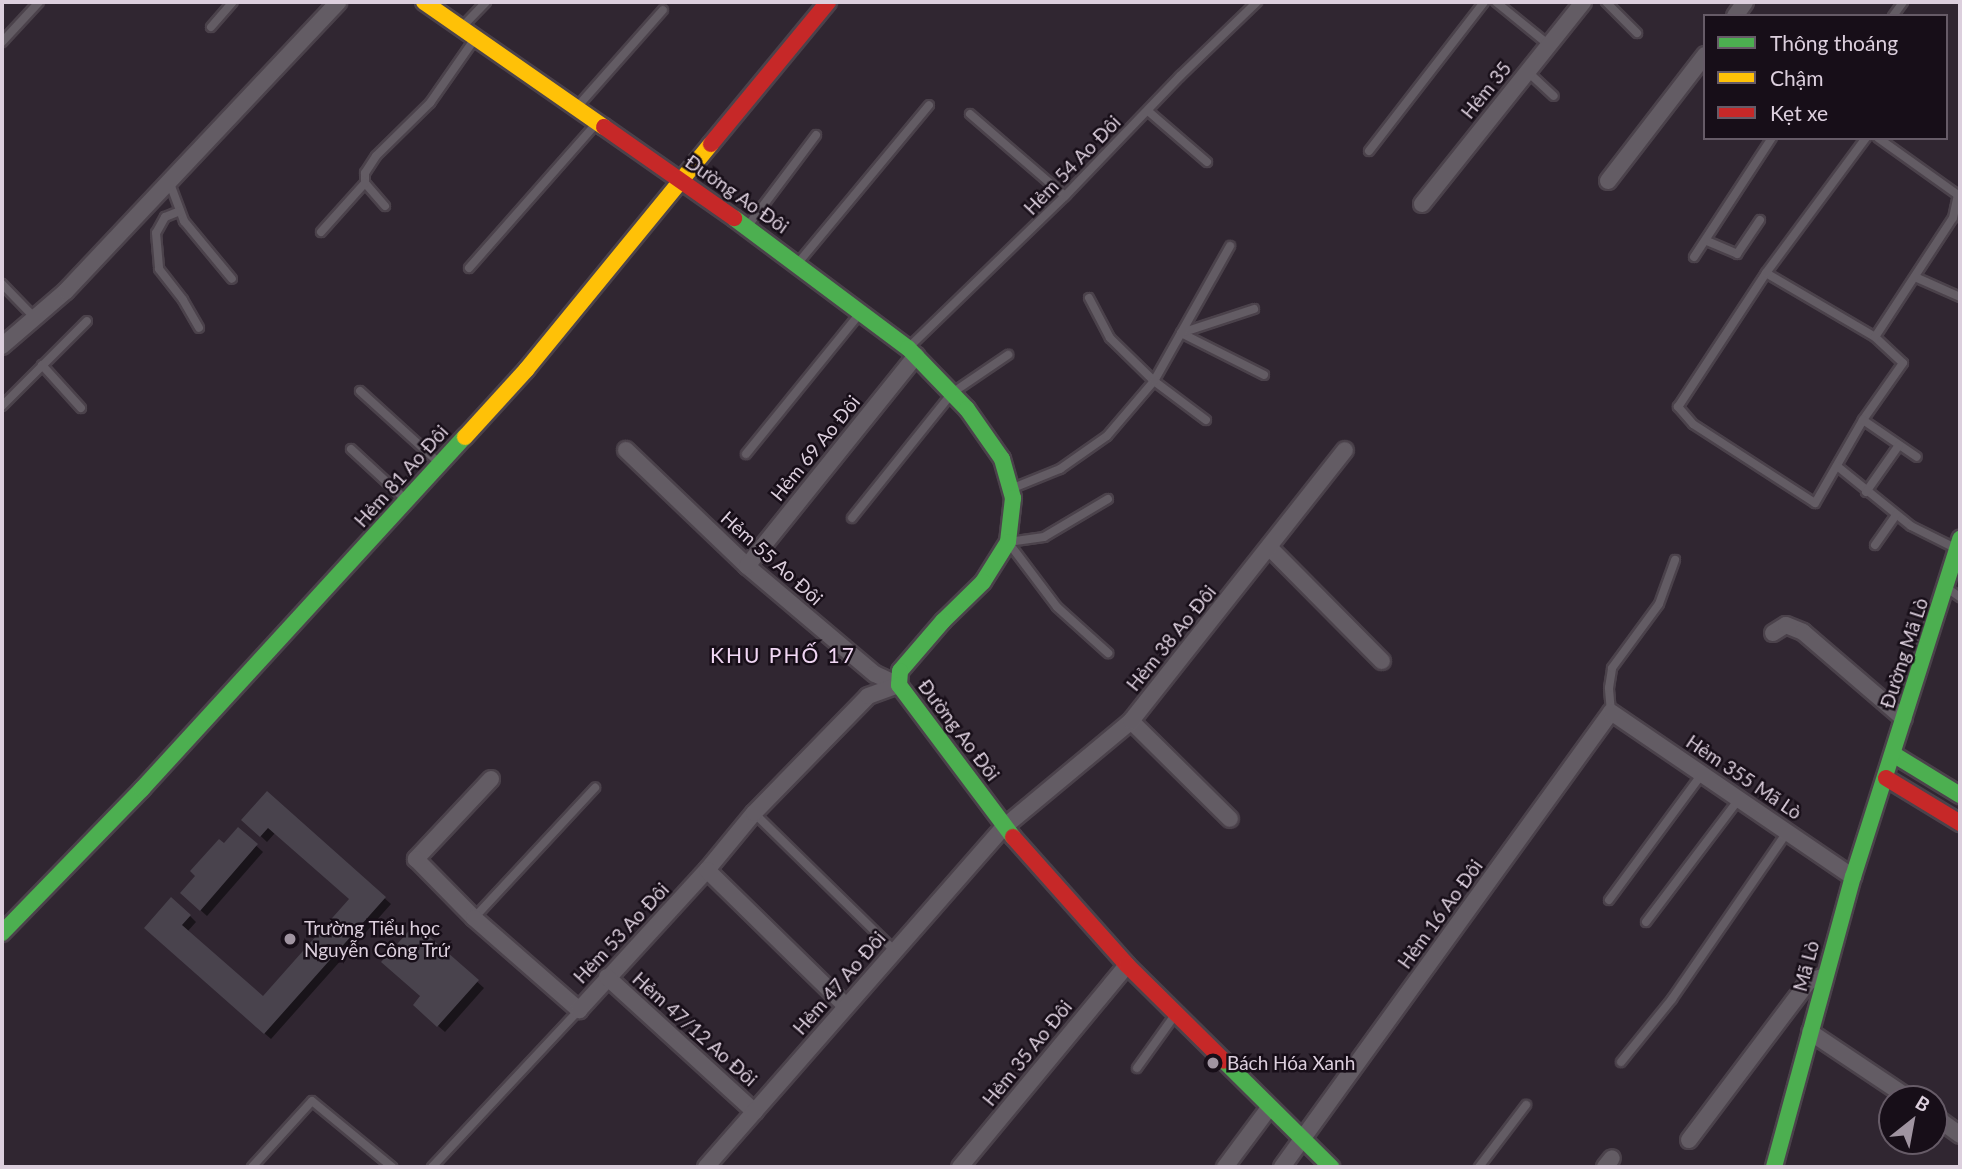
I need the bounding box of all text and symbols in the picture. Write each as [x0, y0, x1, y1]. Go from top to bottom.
legend [1703, 14, 1948, 140]
text: Thông thoáng [1770, 30, 1898, 55]
street label: Hẻm 35 [1456, 57, 1516, 123]
text: Chậm [1770, 65, 1823, 90]
text: Kẹt xe [1770, 100, 1828, 125]
street label: Hẻm 54 Ao Đôi [1019, 110, 1125, 220]
street label: Đường Ao Đôi [681, 150, 793, 238]
street label: Hẻm 69 Ao Đôi [765, 390, 865, 506]
street label: Hẻm 81 Ao Đôi [349, 420, 453, 532]
street label: Hẻm 55 Ao Đôi [716, 506, 828, 610]
street label: Hẻm 38 Ao Đôi [1121, 580, 1221, 696]
street label: Đường Mã Lò [1875, 595, 1933, 711]
district label: KHU PHỐ 17 [711, 642, 855, 668]
street label: Đường Ao Đôi [913, 675, 1005, 785]
street label: Hẻm 355 Mã Lò [1682, 730, 1806, 824]
street label: Hẻm 16 Ao Đôi [1393, 855, 1487, 973]
street label: Hẻm 53 Ao Đôi [568, 878, 674, 988]
place label: Trường Tiểu học Nguyễn Công Trứ [304, 917, 450, 961]
street label: Hẻm 47 Ao Đôi [788, 927, 890, 1039]
marker: Trường Tiểu học Nguyễn Công Trứ [282, 931, 298, 947]
street label: Mã Lò [1788, 938, 1824, 994]
street label: Hẻm 47/12 Ao Đôi [628, 967, 762, 1091]
street label: Hẻm 35 Ao Đôi [977, 995, 1077, 1111]
place label: Bách Hóa Xanh [1227, 1052, 1355, 1074]
marker: Bách Hóa Xanh [1205, 1055, 1221, 1071]
north arrow [1878, 1085, 1948, 1155]
text: B [1912, 1090, 1934, 1116]

